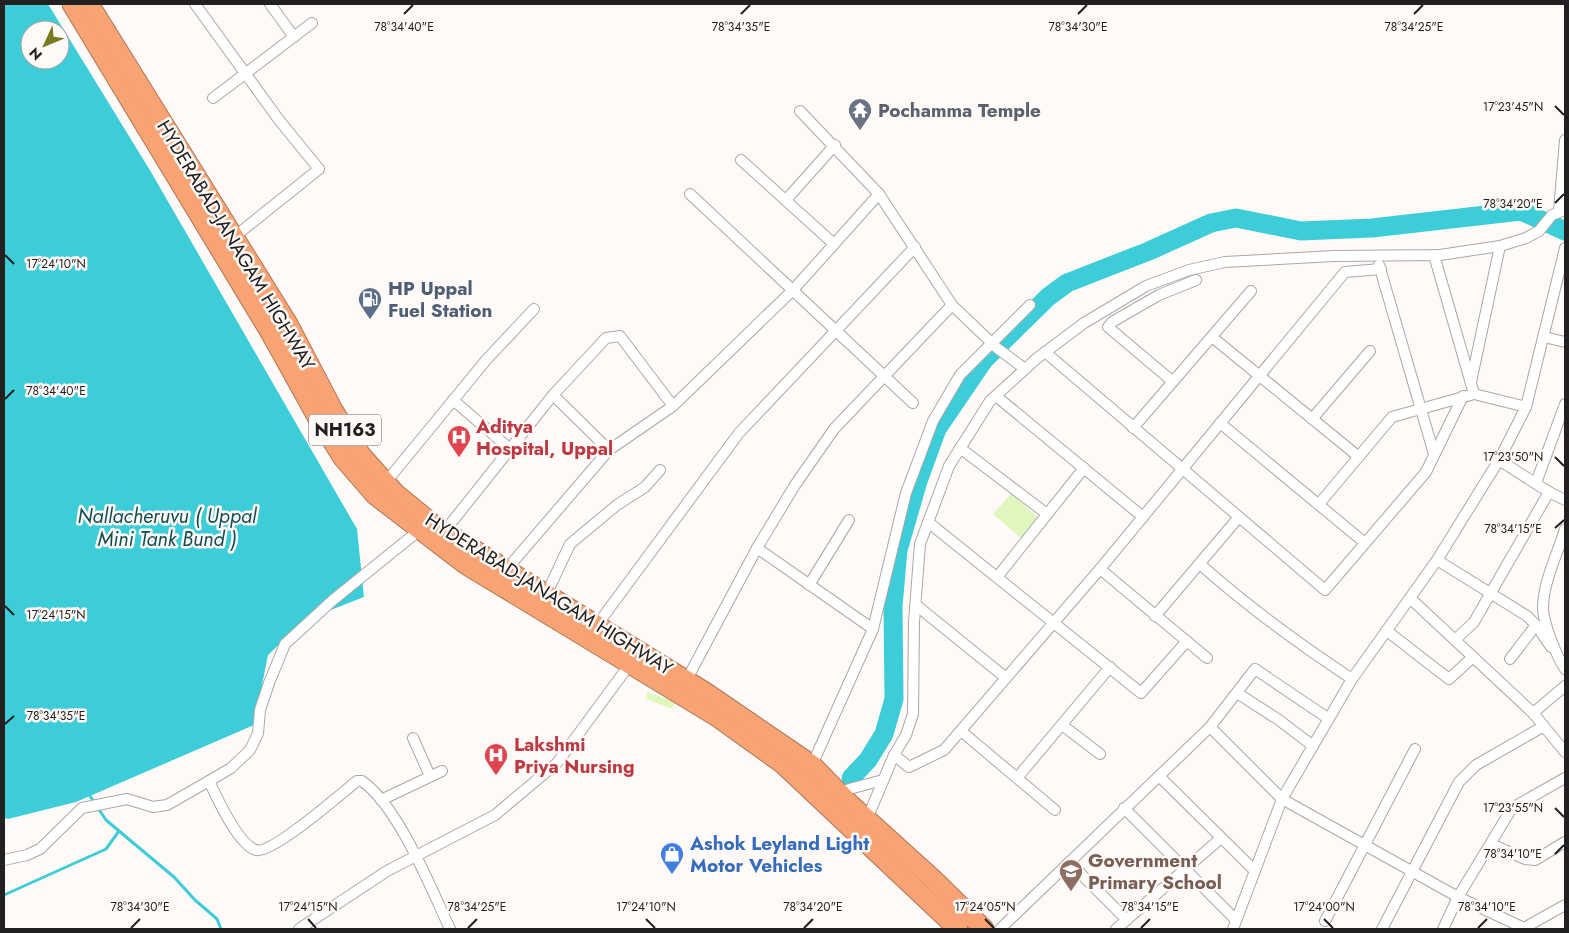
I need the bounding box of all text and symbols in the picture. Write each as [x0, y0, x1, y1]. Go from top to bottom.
text: 78°34'40"E [374, 18, 434, 36]
text: 78°34'35"E [712, 18, 770, 36]
text: 78°34'30"E [1048, 18, 1108, 36]
text: 78°34'25"E [1385, 18, 1443, 36]
north arrow [20, 20, 70, 70]
text: N [25, 43, 47, 65]
temple icon: Pochamma Temple [847, 97, 873, 131]
place label: Pochamma Temple [878, 97, 1041, 124]
text: 17°23'45"N [1483, 98, 1543, 116]
street label: HYDERABAD-JANAGAM HIGHWAY [150, 115, 322, 375]
text: 78°34'20"E [1483, 195, 1543, 213]
text: 17°24'10"N [26, 255, 86, 273]
place label: HP Uppal Fuel Station [388, 275, 492, 324]
fuel station icon: HP Uppal Fuel Station [357, 286, 383, 320]
text: 78°34'40"E [26, 382, 86, 400]
place label: Aditya Hospital, Uppal [475, 413, 613, 462]
road number: NH163 [309, 414, 381, 446]
hospital icon: Aditya Hospital, Uppal [446, 424, 472, 458]
text: 17°23'50"N [1483, 448, 1543, 466]
water label: Nallacheruvu ( Uppal Mini Tank Bund ) [78, 502, 258, 554]
street label: HYDERABAD-JANAGAM HIGHWAY [420, 506, 678, 682]
text: 78°34'15"E [1484, 520, 1542, 538]
text: 17°24'15"N [26, 606, 86, 624]
text: 78°34'35"E [27, 707, 85, 725]
place label: Lakshmi Priya Nursing [514, 731, 635, 780]
hospital icon: Lakshmi Priya Nursing [483, 742, 509, 776]
text: 17°23'55"N [1483, 799, 1543, 817]
place label: Ashok Leyland Light Motor Vehicles [689, 830, 869, 879]
shop icon: Ashok Leyland Light Motor Vehicles [659, 841, 685, 875]
text: 78°34'10"E [1484, 845, 1542, 863]
place label: Government Primary School [1088, 847, 1222, 896]
school or university icon: Government Primary School [1058, 858, 1084, 892]
text: 78°34'30"E [110, 898, 170, 916]
text: 17°24'15"N [278, 898, 338, 916]
text: 78°34'25"E [448, 898, 506, 916]
text: 17°24'10"N [616, 898, 676, 916]
text: 78°34'20"E [783, 898, 843, 916]
text: 17°24'05"N [954, 898, 1016, 916]
text: 78°34'15"E [1121, 898, 1179, 916]
text: 17°24'00"N [1293, 898, 1355, 916]
text: 78°34'10"E [1458, 898, 1516, 916]

